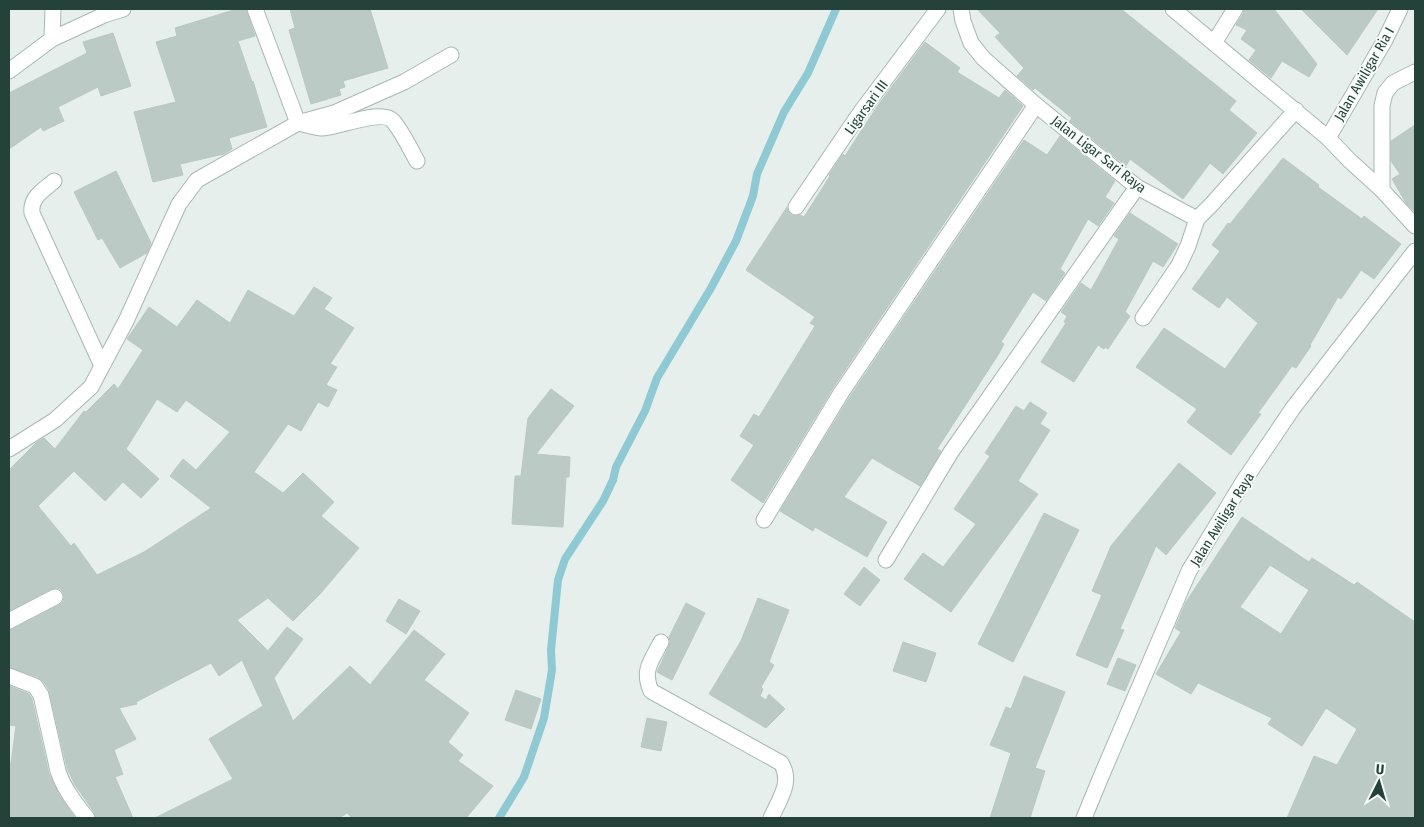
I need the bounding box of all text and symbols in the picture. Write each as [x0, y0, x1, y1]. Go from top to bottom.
street label: Jalan Awiligar Ria I [1331, 24, 1398, 124]
street label: Ligarsari III [841, 77, 892, 138]
street label: Jalan Ligar Sari Raya [1048, 112, 1149, 197]
street label: Jalan Awiligar Raya [1187, 469, 1258, 569]
north arrow [1354, 757, 1404, 807]
text: U [1375, 761, 1385, 778]

